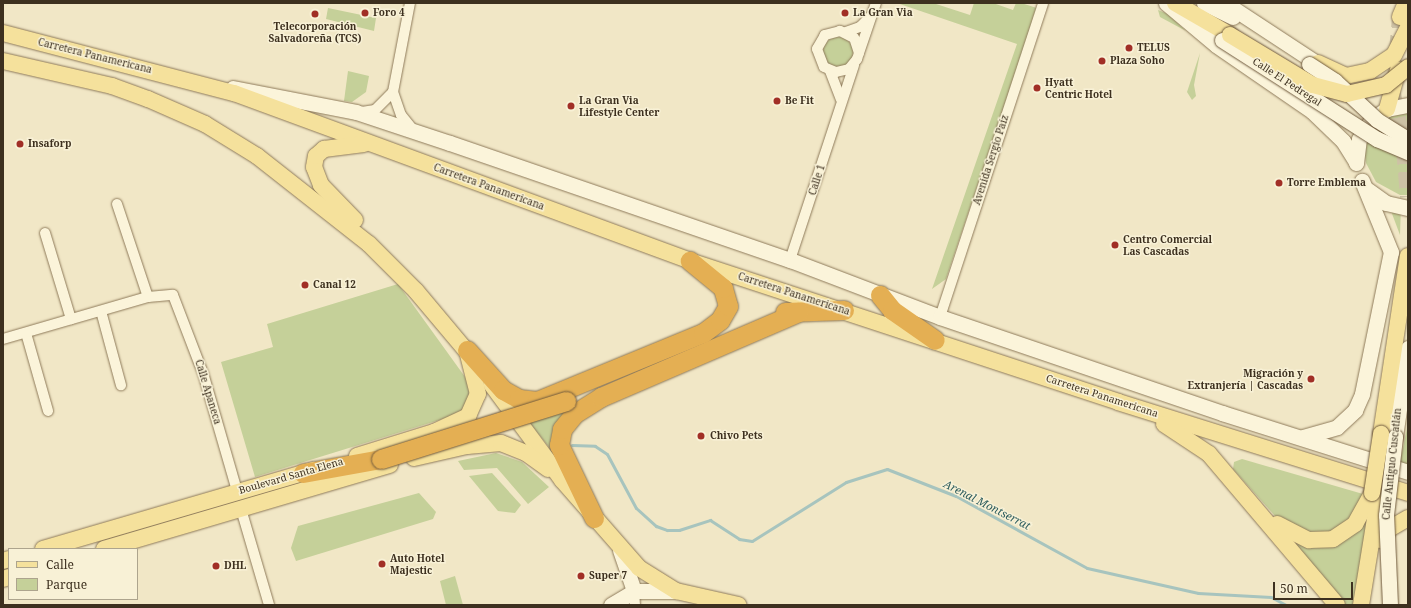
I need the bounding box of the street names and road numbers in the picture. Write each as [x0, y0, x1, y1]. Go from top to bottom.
street label: Carretera Panamericana [37, 36, 153, 76]
street label: Calle El Pedregal [1250, 55, 1324, 109]
street label: Avenida Sergio Paíz [971, 113, 1011, 207]
street label: Carretera Panamericana [432, 161, 546, 213]
street label: Calle 1 [806, 163, 828, 197]
street label: Carretera Panamericana [736, 270, 852, 318]
street label: Calle Apaneca [192, 358, 224, 426]
street label: Carretera Panamericana [1044, 372, 1160, 420]
street label: Calle Antiguo Cuscatlán [1380, 407, 1404, 521]
street label: Boulevard Santa Elena [237, 455, 345, 497]

